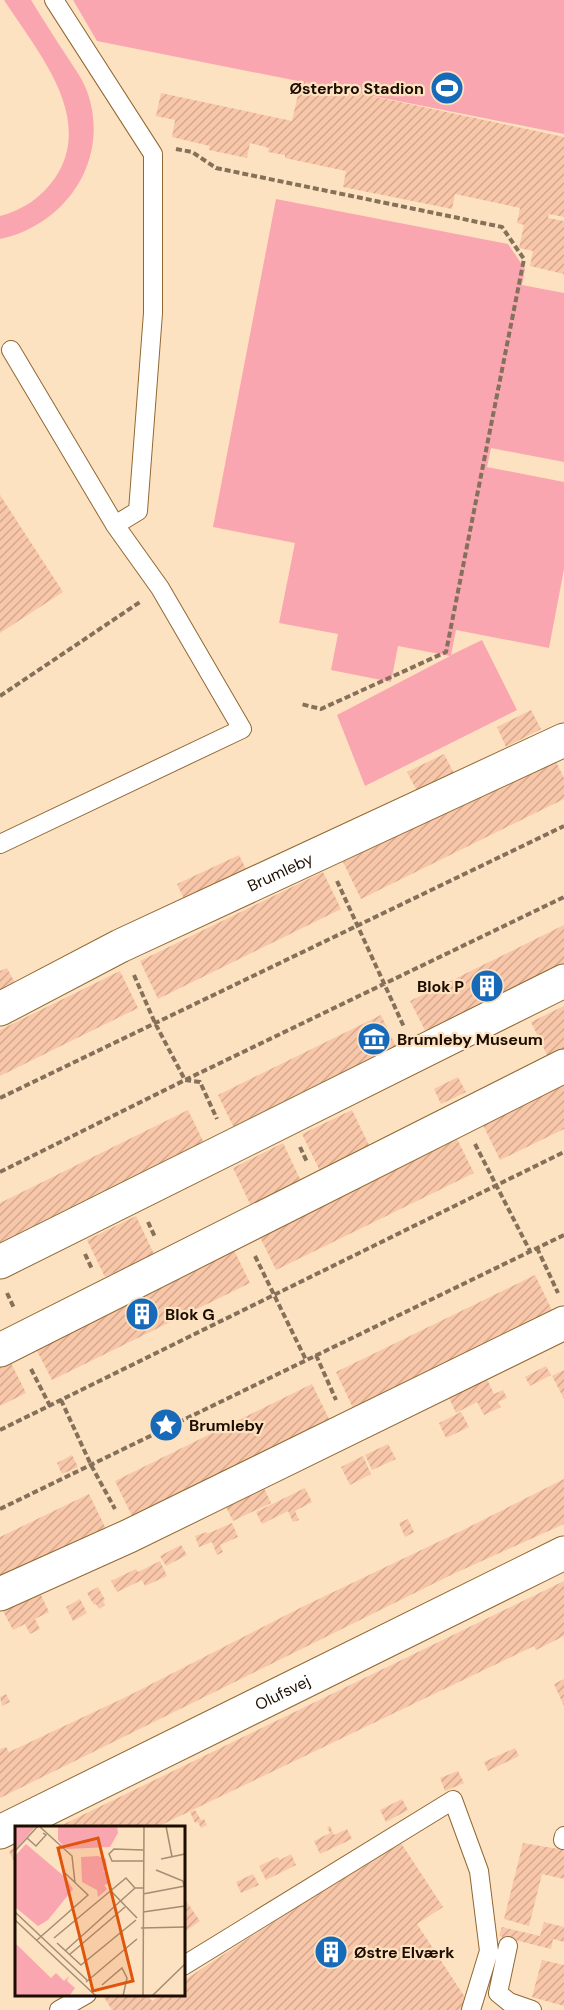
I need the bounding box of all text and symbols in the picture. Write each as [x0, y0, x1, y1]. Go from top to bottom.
sports icon: Østerbro Stadion [429, 70, 465, 106]
place label: Østerbro Stadion [290, 78, 424, 99]
street label: Brumleby [244, 848, 317, 896]
building icon: Blok P [469, 968, 505, 1004]
place label: Blok P [417, 976, 464, 997]
museum icon: Brumleby Museum [356, 1021, 392, 1057]
place label: Brumleby Museum [397, 1029, 543, 1050]
building icon: Blok G [124, 1296, 160, 1332]
place label: Blok G [165, 1304, 215, 1325]
place icon: Brumleby [148, 1407, 184, 1443]
place label: Brumleby [189, 1415, 264, 1436]
street label: Olufsvej [252, 1670, 314, 1715]
inset map [15, 1826, 184, 1995]
building icon: Østre Elværk [313, 1934, 349, 1970]
place label: Østre Elværk [354, 1942, 455, 1963]

